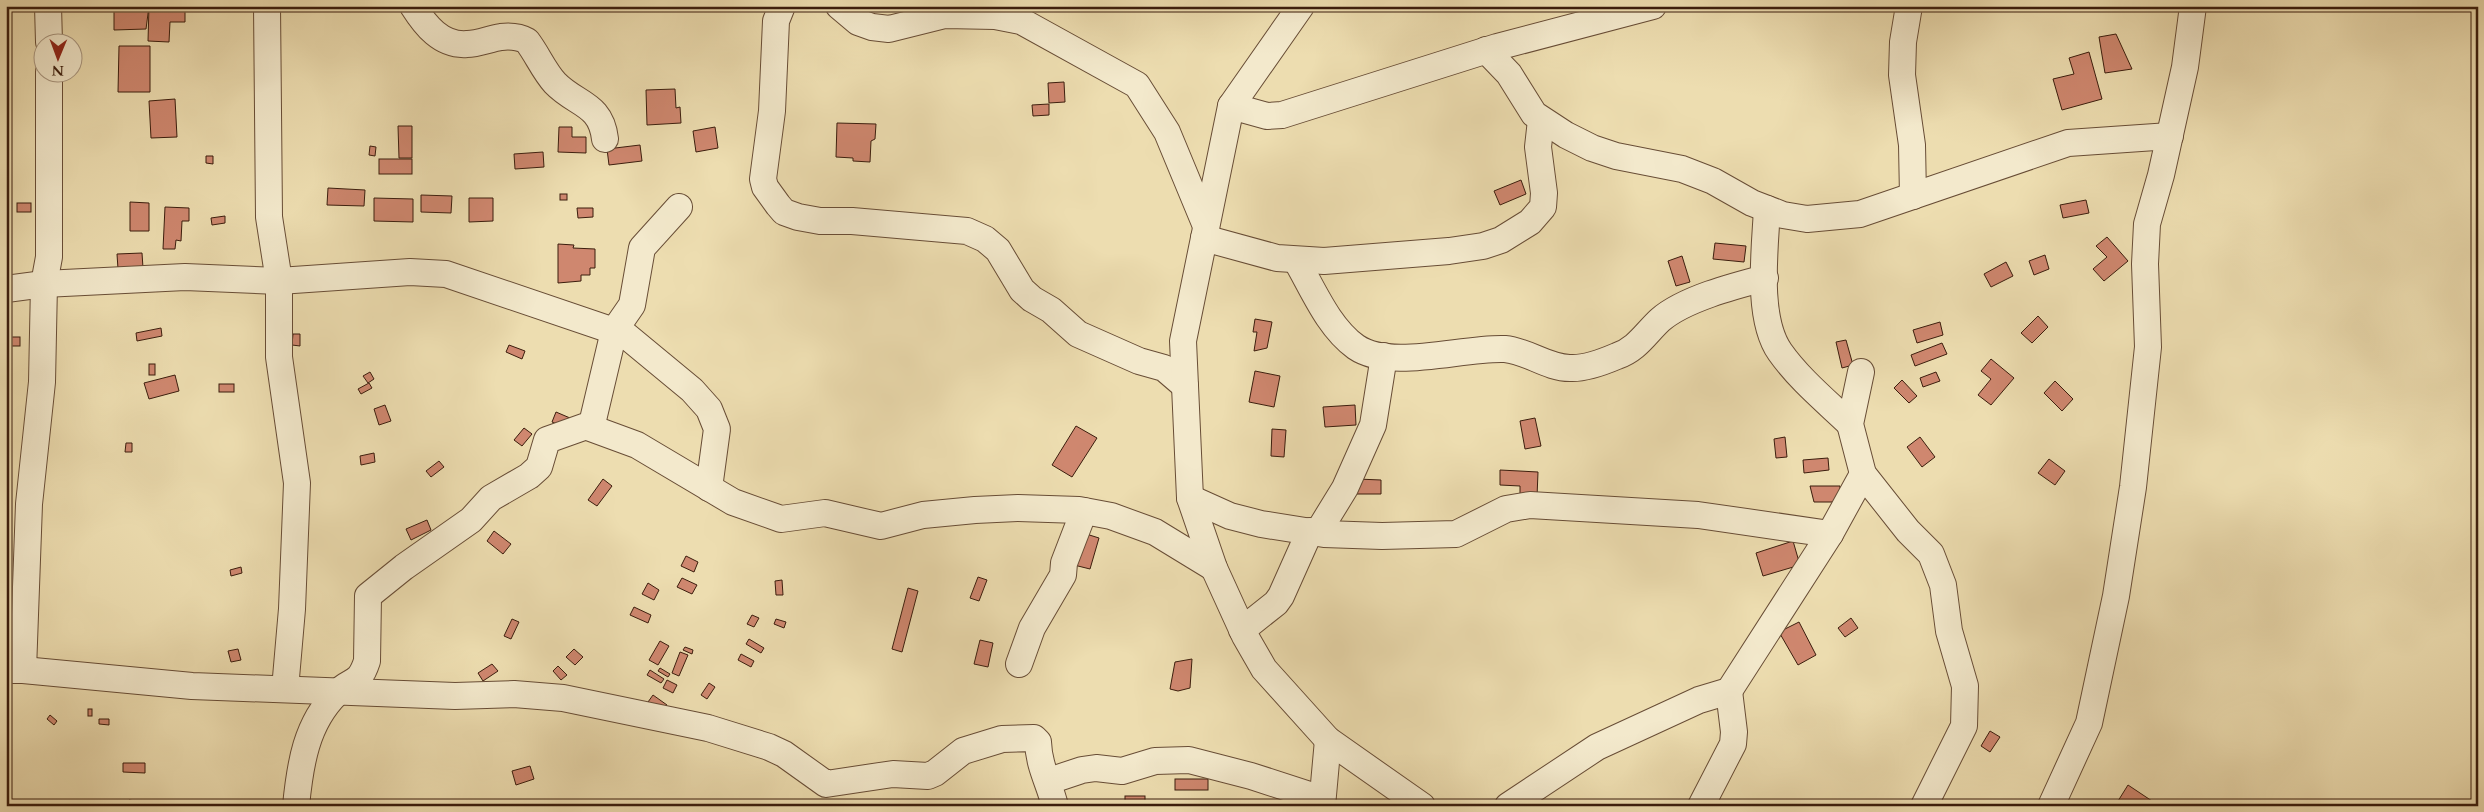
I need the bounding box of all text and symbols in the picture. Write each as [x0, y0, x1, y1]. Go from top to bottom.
north arrow [32, 32, 82, 82]
text: N [52, 61, 64, 80]

